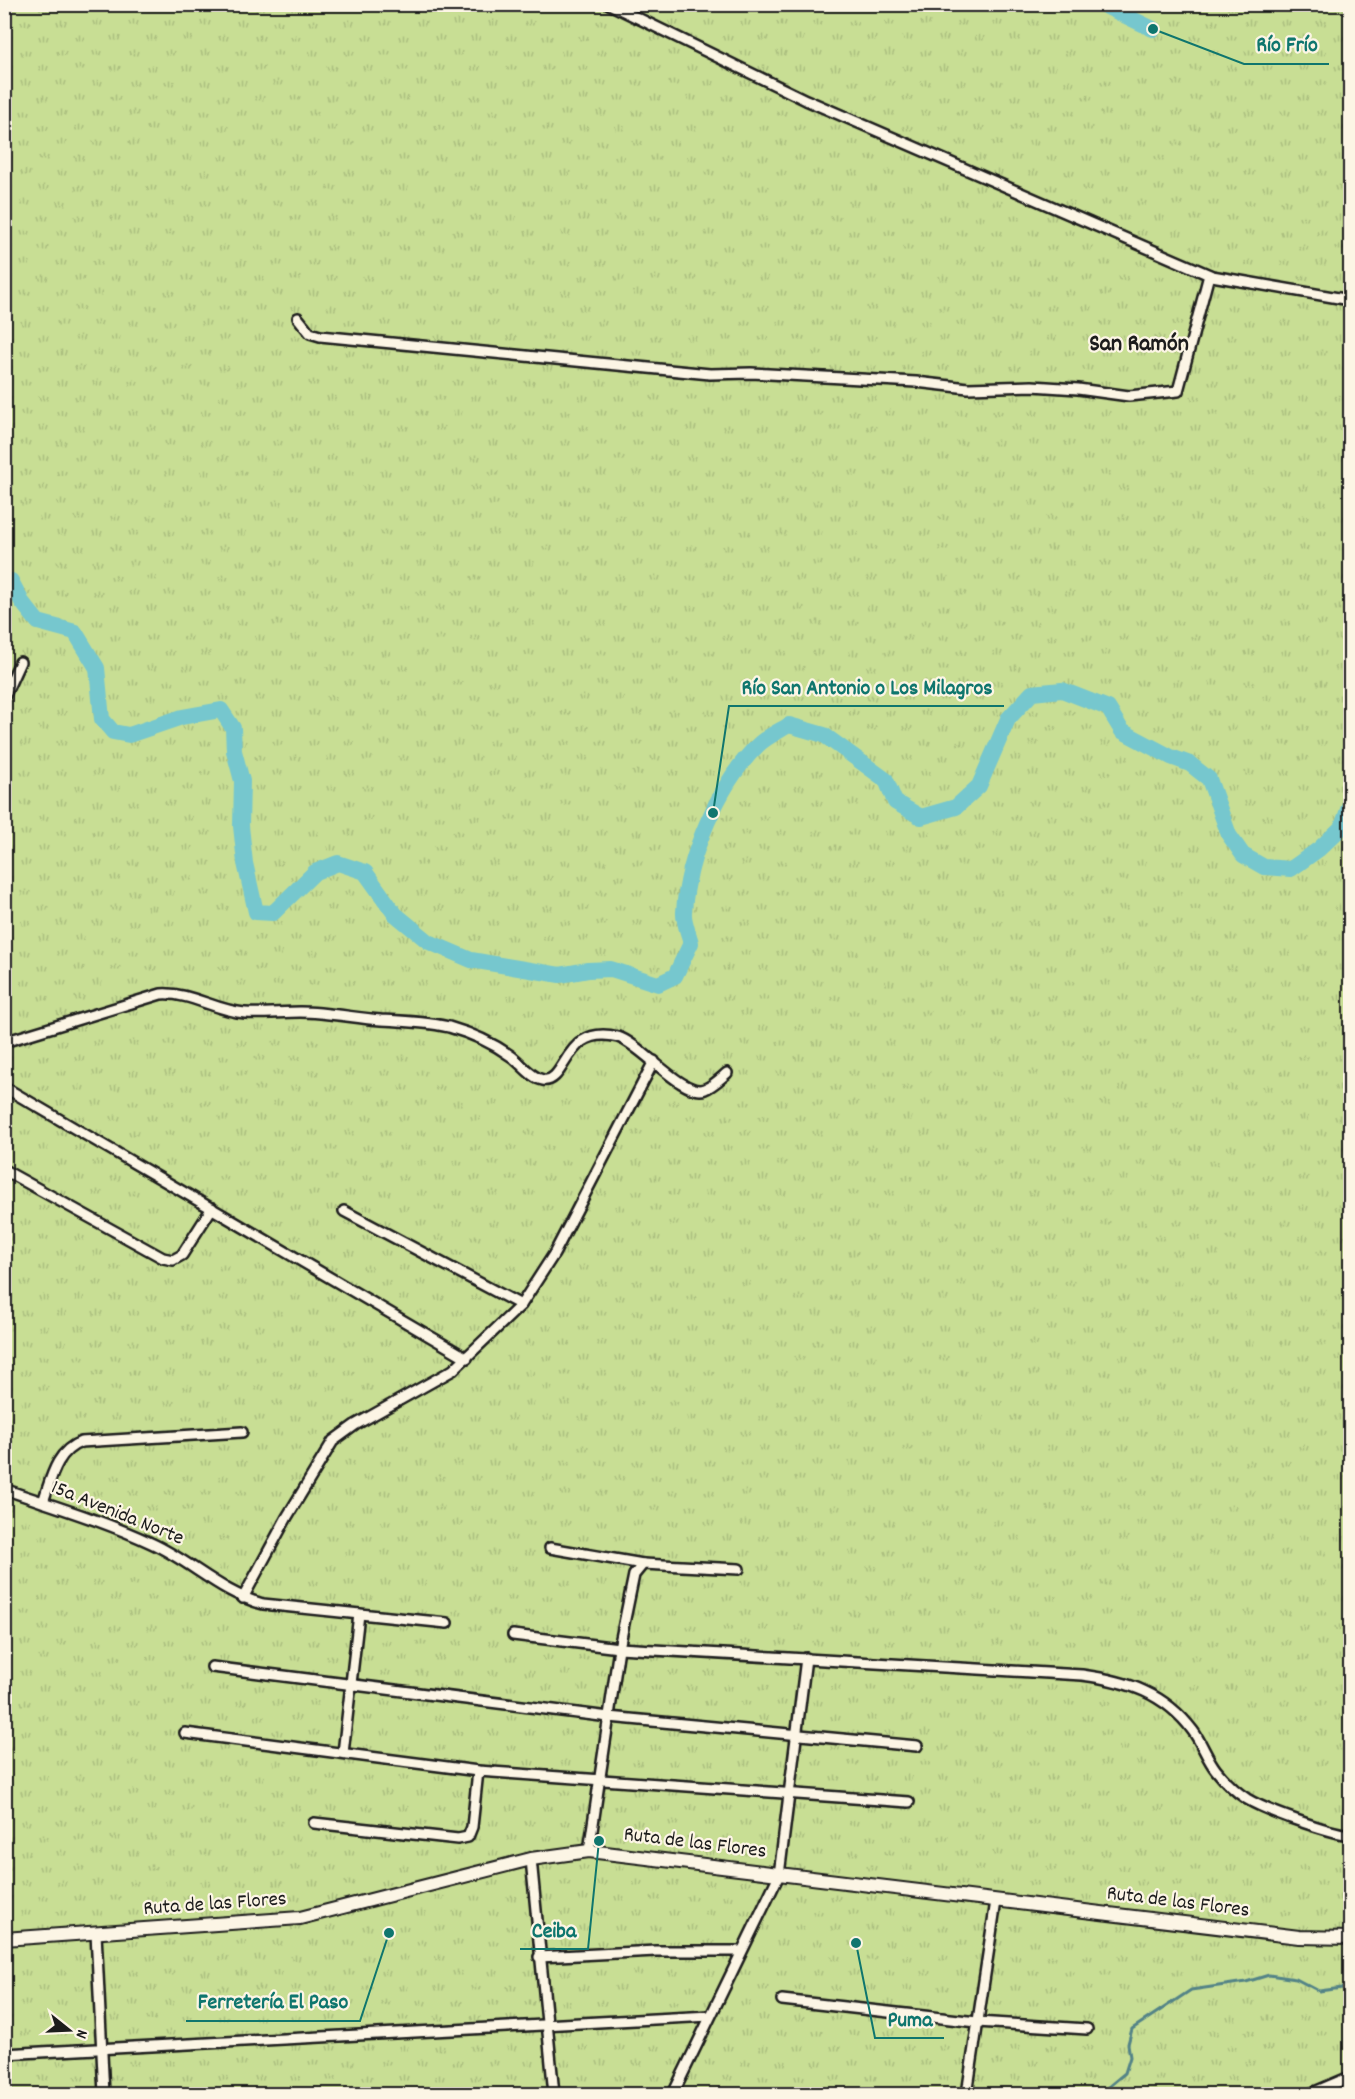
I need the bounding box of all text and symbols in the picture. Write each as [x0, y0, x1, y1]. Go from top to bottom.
callout: Río Frío [1244, 24, 1329, 64]
text: Río Frío [1256, 31, 1318, 62]
district label: San Ramón [1089, 328, 1189, 362]
callout: Río San Antonio o Los Milagros [729, 666, 1004, 706]
text: Río San Antonio o Los Milagros [741, 674, 993, 705]
street label: 15a Avenida Norte [46, 1474, 188, 1554]
street label: Ruta de las Flores [622, 1820, 768, 1868]
street label: Ruta de las Flores [1105, 1879, 1251, 1927]
street label: Ruta de las Flores [142, 1885, 288, 1925]
callout: Ceiba [520, 1909, 588, 1949]
text: Ceiba [532, 1917, 577, 1948]
callout: Ferretería El Paso [186, 1981, 360, 2021]
text: Ferretería El Paso [198, 1988, 348, 2019]
callout: Puma [875, 1998, 944, 2038]
north arrow [39, 2000, 99, 2060]
text: Puma [888, 2006, 933, 2037]
text: N [69, 2027, 93, 2041]

